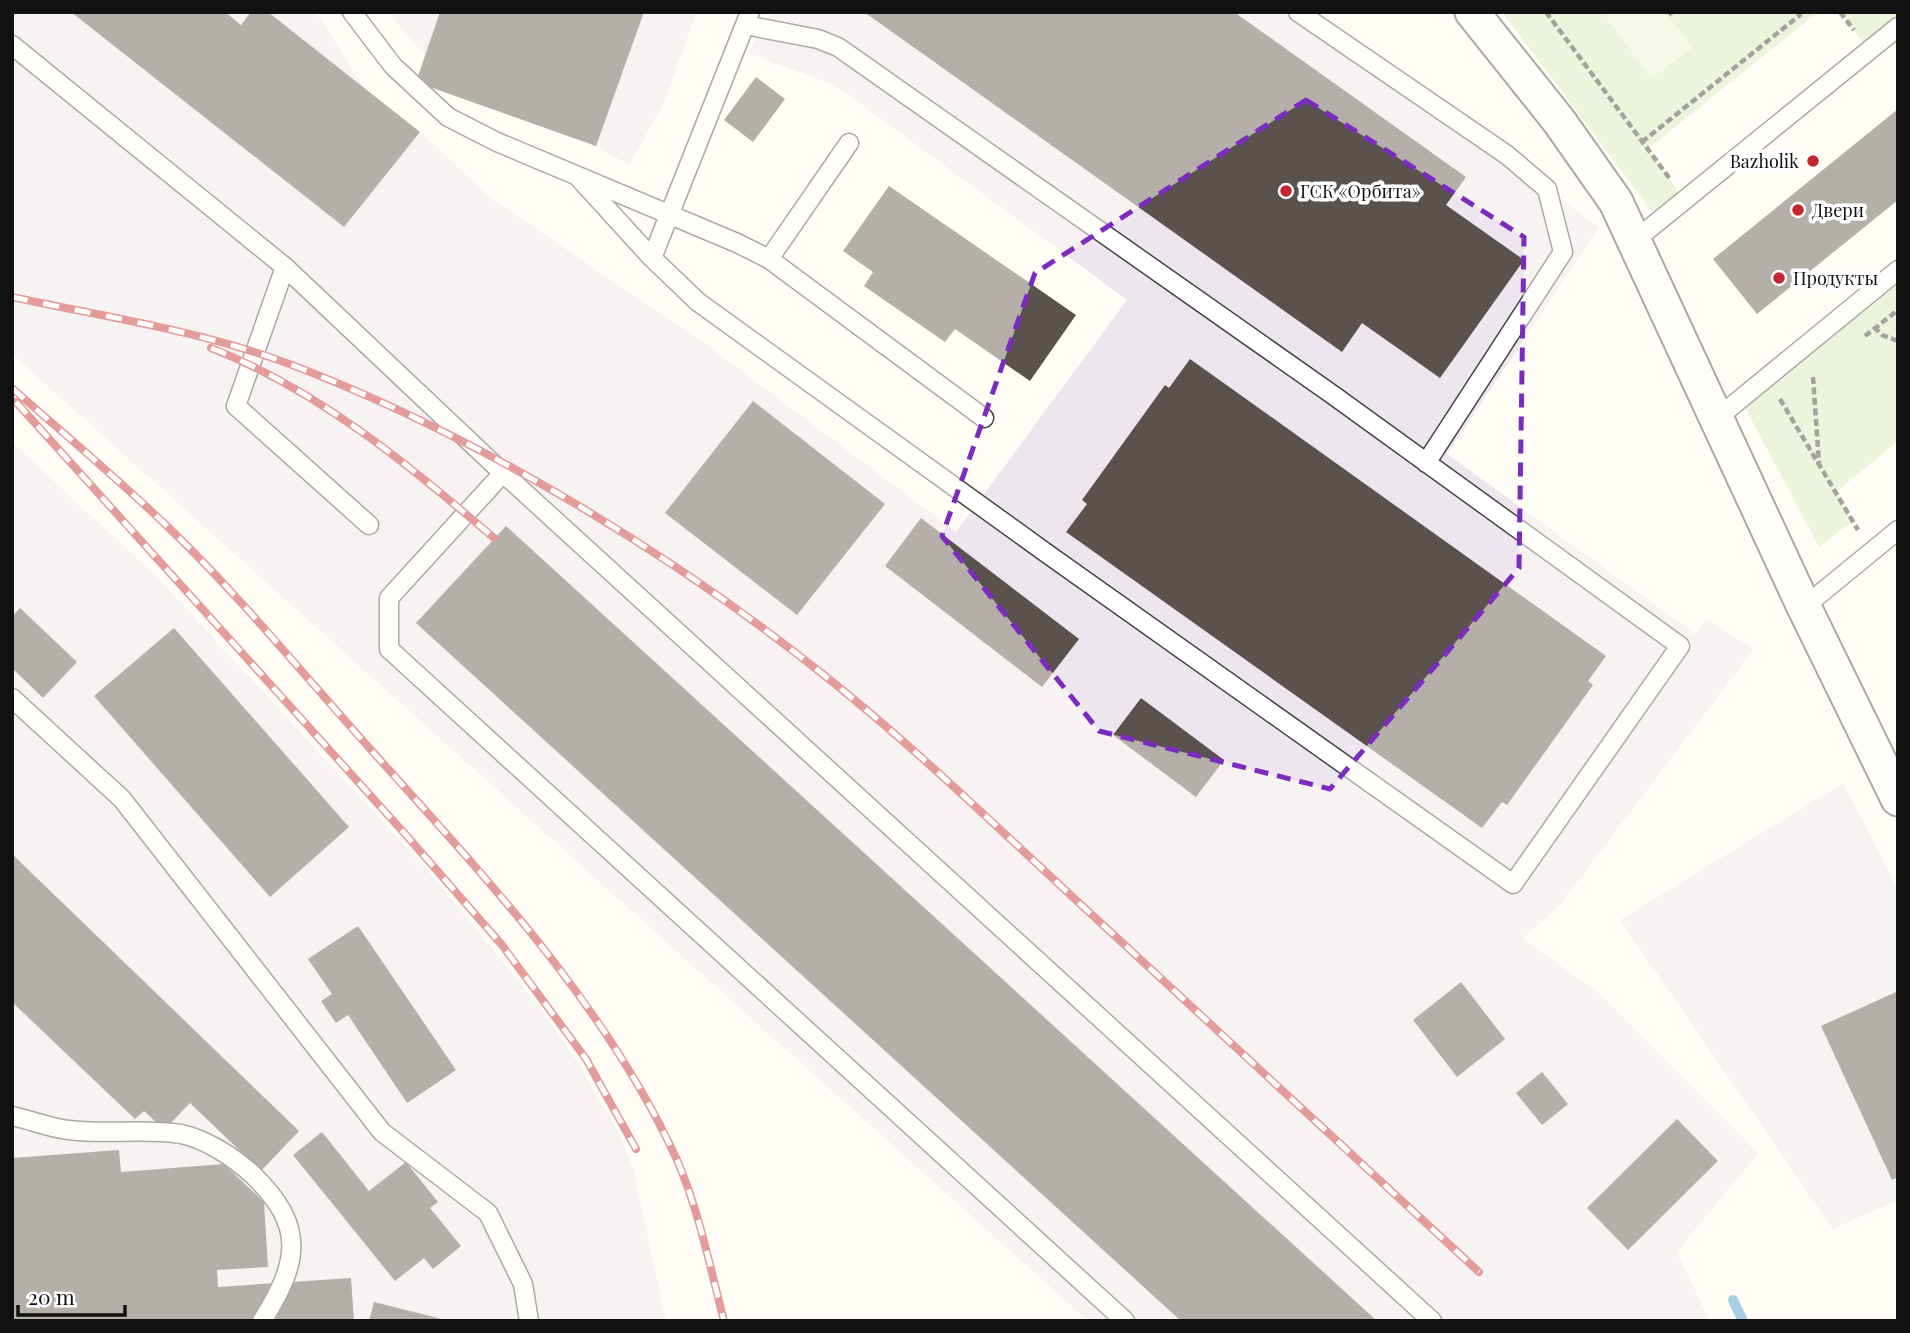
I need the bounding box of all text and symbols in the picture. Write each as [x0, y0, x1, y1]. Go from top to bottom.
place label: Bazholik [1730, 149, 1799, 173]
marker: Bazholik [1805, 153, 1821, 169]
place label: ГСК «Орбита» [1300, 179, 1421, 203]
marker: ГСК «Орбита» [1278, 183, 1294, 199]
place label: Двери [1812, 198, 1864, 222]
marker: Двери [1790, 202, 1806, 218]
place label: Продукты [1793, 266, 1878, 290]
marker: Продукты [1771, 270, 1787, 286]
scale bar [18, 1274, 124, 1318]
text: 20 m [28, 1282, 75, 1310]

